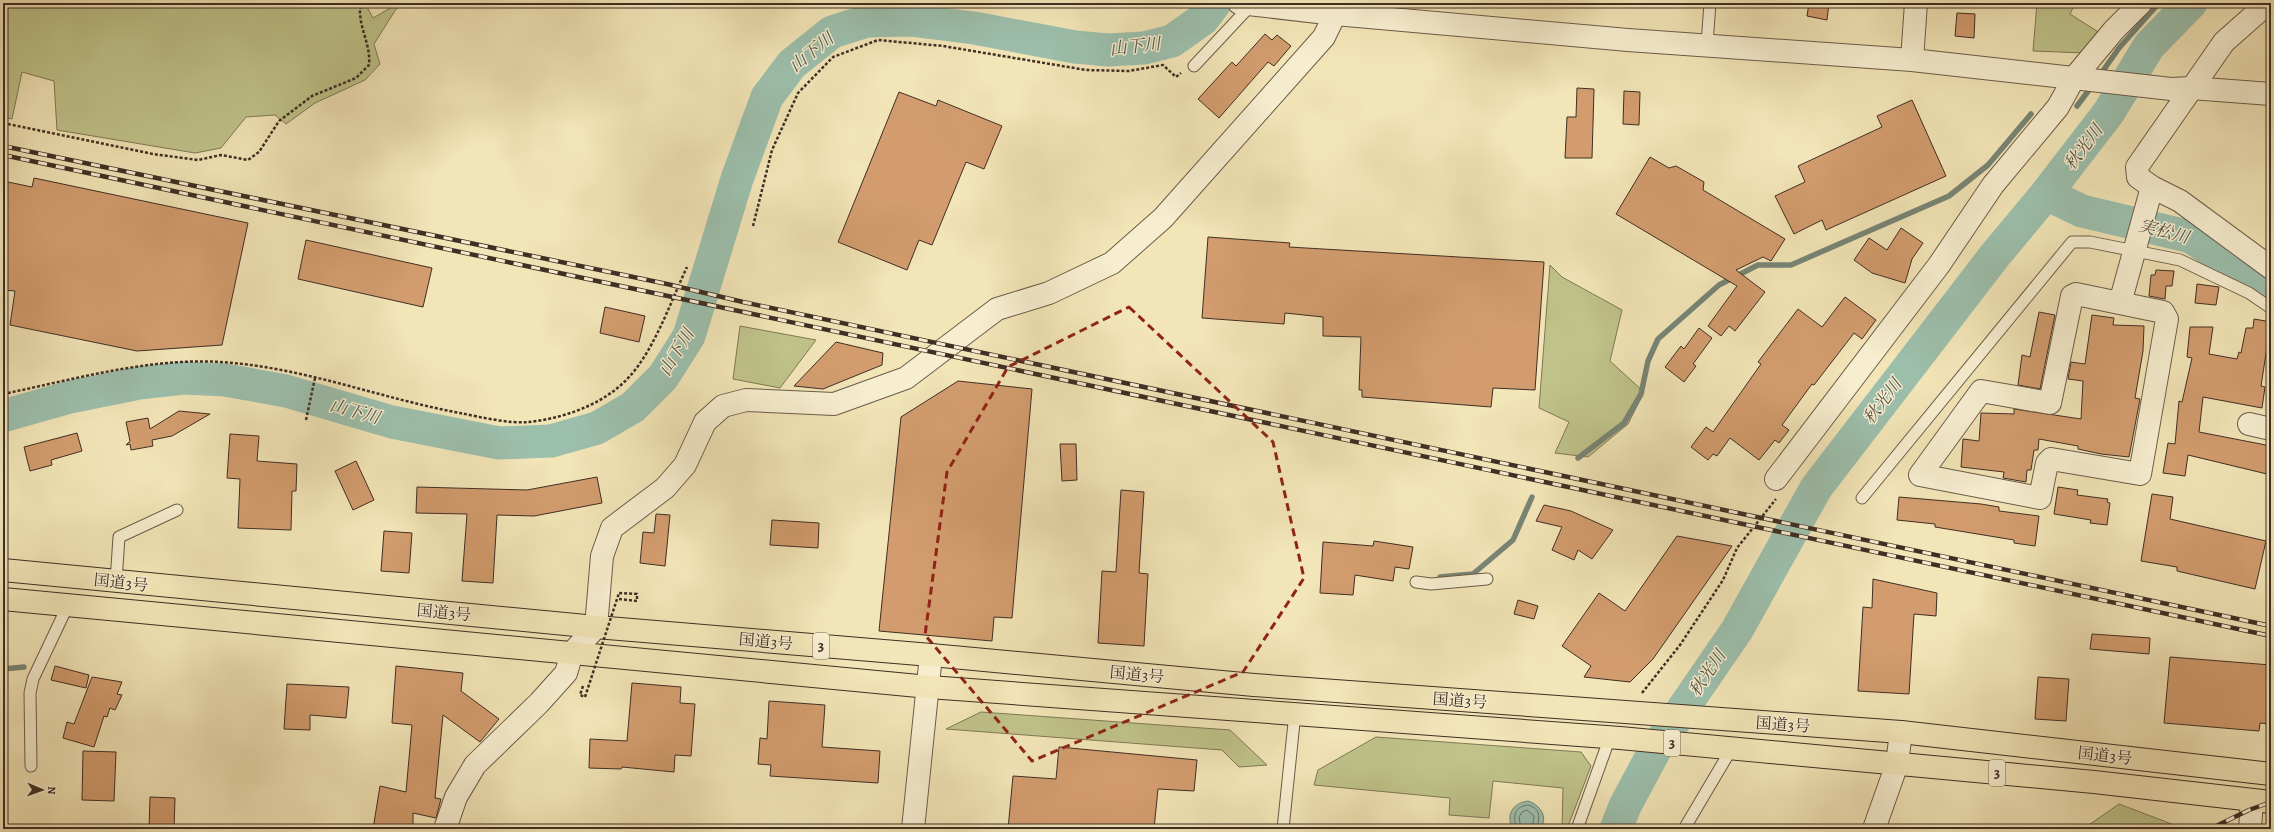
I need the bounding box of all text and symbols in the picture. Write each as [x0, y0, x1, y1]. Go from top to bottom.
water label: 山下川 [784, 26, 840, 77]
water label: 山下川 [1108, 32, 1164, 61]
water label: 秋光川 [2059, 118, 2109, 175]
water label: 実松川 [2136, 214, 2193, 250]
water label: 山下川 [653, 323, 700, 380]
water label: 秋光川 [1858, 372, 1908, 429]
water label: 山下川 [327, 393, 384, 430]
street label: 国道3号 [93, 569, 149, 597]
street label: 国道3号 [416, 600, 472, 626]
street label: 国道3号 [738, 629, 794, 655]
road number: 3 [813, 633, 829, 659]
water label: 秋光川 [1684, 644, 1732, 701]
street label: 国道3号 [1109, 662, 1165, 688]
street label: 国道3号 [1432, 688, 1488, 714]
street label: 国道3号 [1755, 712, 1811, 738]
road number: 3 [1664, 730, 1680, 756]
street label: 国道3号 [2077, 742, 2133, 770]
road number: 3 [1989, 760, 2005, 786]
north arrow [22, 770, 62, 810]
text: N [44, 786, 59, 795]

